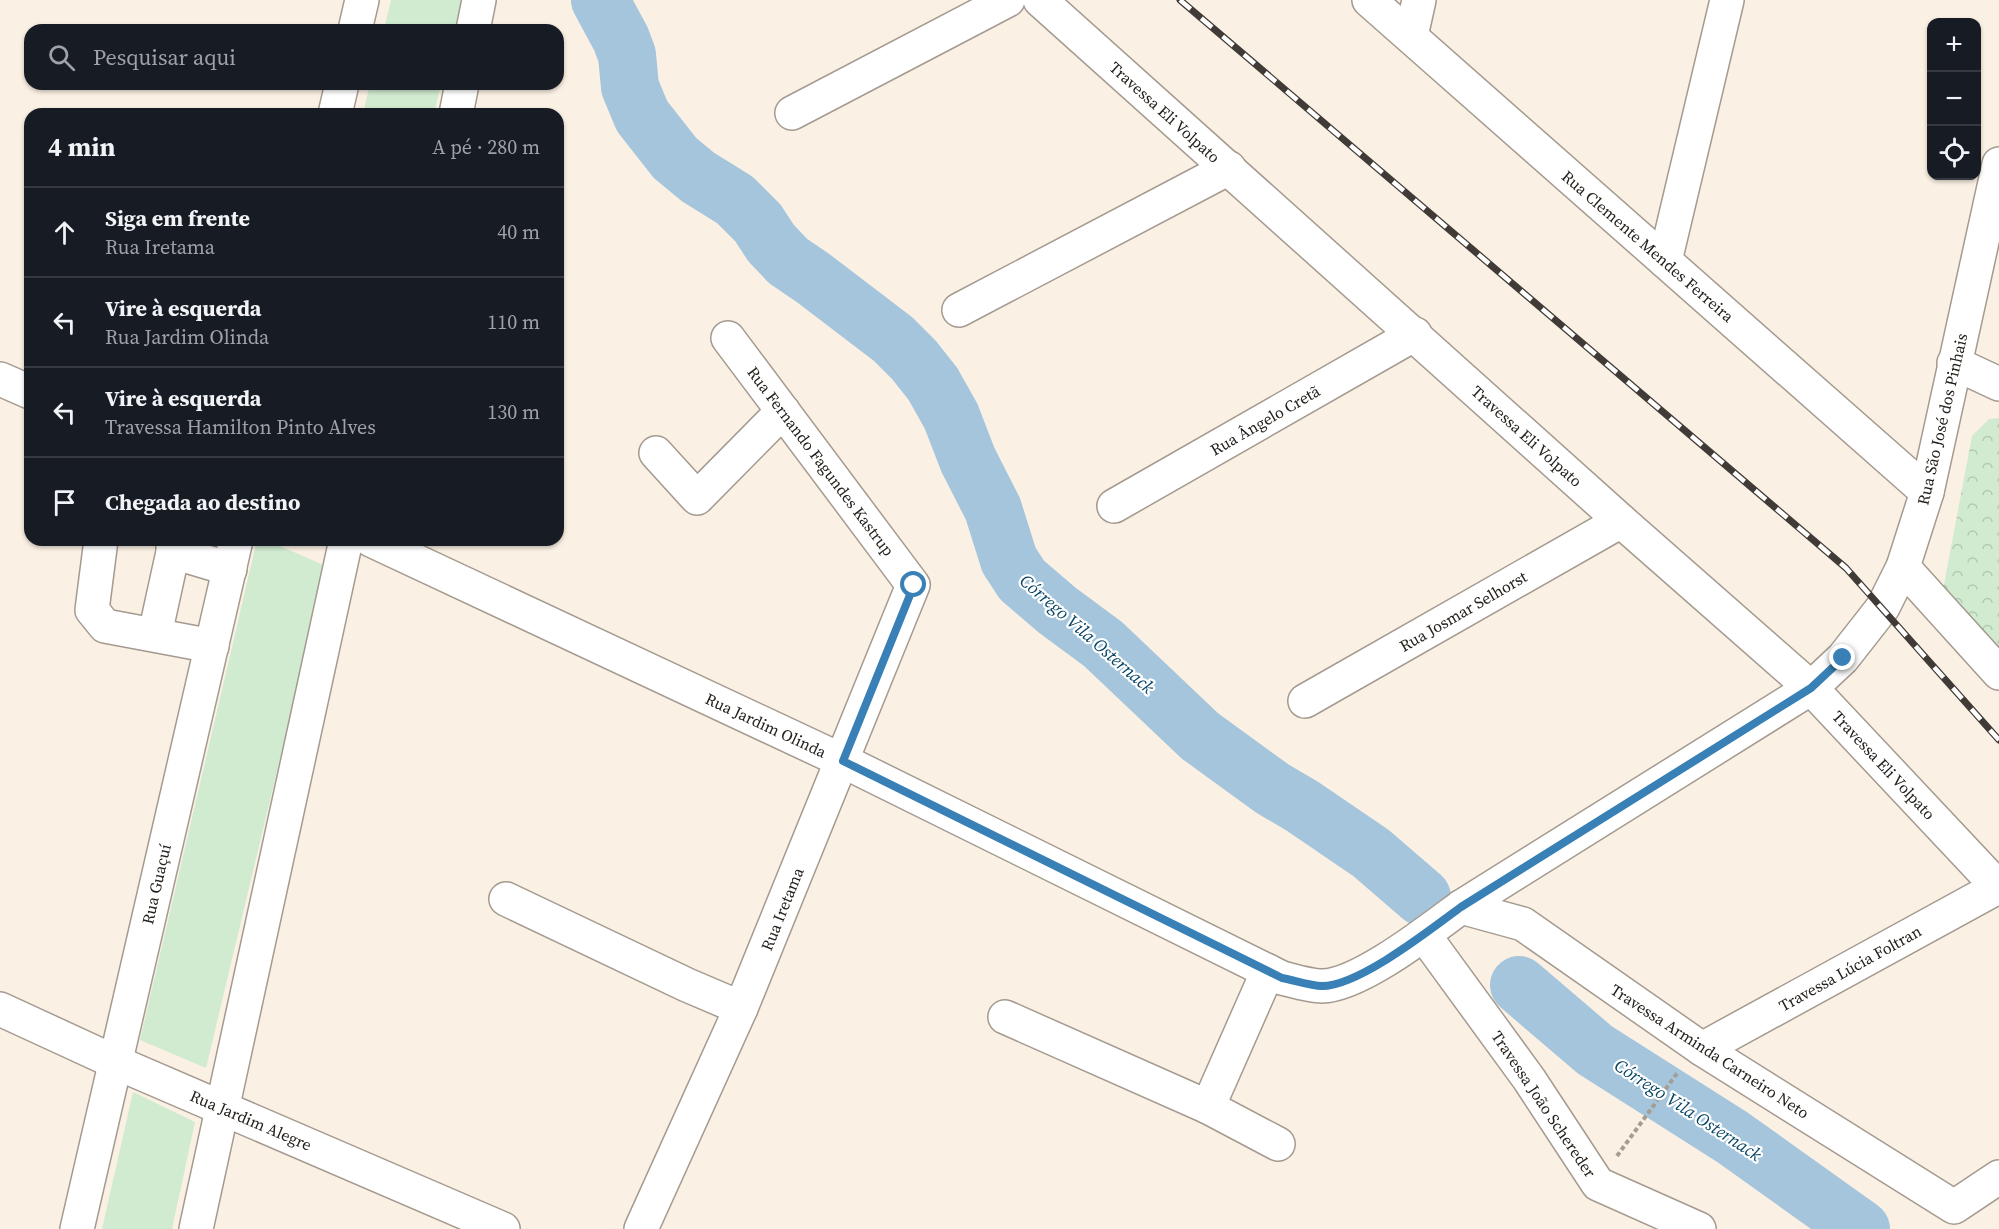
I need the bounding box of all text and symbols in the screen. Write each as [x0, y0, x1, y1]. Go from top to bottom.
map controls [1927, 18, 1981, 180]
button: + [1927, 18, 1981, 72]
search box [24, 24, 564, 90]
icon: search [45, 41, 78, 74]
text: Pesquisar aqui [93, 42, 236, 72]
street label: Travessa Eli Volpato [1105, 56, 1225, 168]
button: − [1927, 72, 1981, 126]
button: locate [1927, 126, 1981, 180]
text: 4 min [48, 129, 115, 165]
text: A pé · 280 m [432, 133, 540, 161]
street label: Rua Clemente Mendes Ferreira [1557, 165, 1739, 327]
text: Siga em frente [105, 203, 250, 233]
icon: ahead [48, 216, 81, 249]
text: 40 m [497, 218, 540, 246]
text: Rua Iretama [105, 233, 215, 261]
text: Vire à esquerda [105, 293, 261, 323]
icon: left [48, 306, 81, 339]
text: 110 m [487, 308, 540, 336]
text: Rua Jardim Olinda [105, 323, 269, 351]
street label: Rua São José dos Pinhais [1912, 331, 1972, 507]
street label: Rua Fernando Fagundes Kastrup [742, 362, 900, 560]
street label: Rua Ângelo Cretã [1206, 379, 1325, 460]
street label: Travessa Eli Volpato [1467, 380, 1587, 492]
text: Vire à esquerda [105, 383, 261, 413]
icon: left [48, 396, 81, 429]
text: 130 m [487, 398, 540, 426]
text: Travessa Hamilton Pinto Alves [105, 413, 376, 441]
icon: arrive [48, 486, 81, 519]
text: Chegada ao destino [105, 487, 300, 517]
street label: Rua Josmar Selhorst [1395, 565, 1532, 657]
water label: Córrego Vila Osternack [1015, 568, 1160, 699]
route start [900, 571, 926, 597]
route end [1829, 644, 1855, 670]
street label: Rua Jardim Olinda [702, 687, 831, 763]
street label: Travessa Eli Volpato [1828, 706, 1941, 825]
street label: Rua Guaçuí [136, 841, 176, 926]
street label: Rua Iretama [755, 863, 809, 954]
street label: Travessa Lúcia Foltran [1775, 920, 1925, 1016]
street label: Travessa Arminda Carneiro Neto [1606, 978, 1814, 1124]
street label: Travessa João Schereder [1487, 1026, 1602, 1182]
water label: Córrego Vila Osternack [1610, 1053, 1767, 1167]
street label: Rua Jardim Alegre [187, 1084, 315, 1156]

